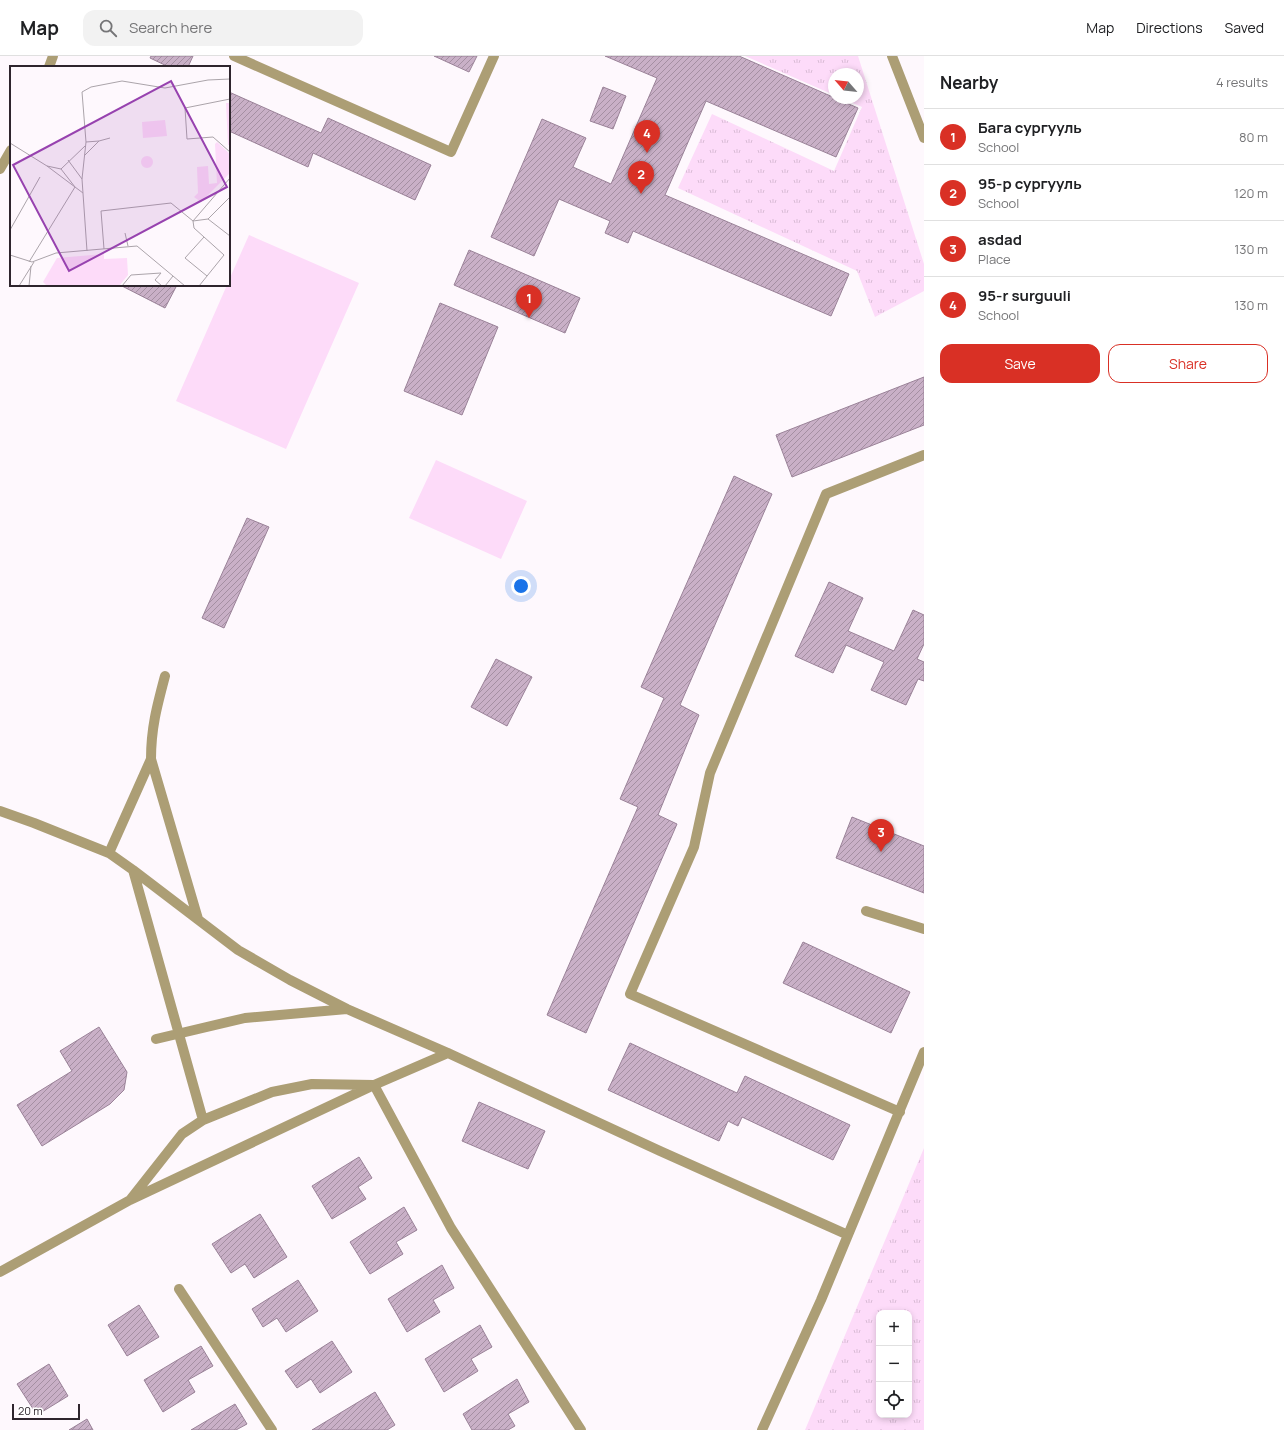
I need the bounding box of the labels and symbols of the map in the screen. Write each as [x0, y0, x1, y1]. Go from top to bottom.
inset map [10, 66, 230, 286]
north arrow [828, 68, 864, 104]
pin: 4 [634, 120, 660, 153]
pin: 2 [628, 161, 654, 194]
pin: 1 [516, 285, 542, 318]
your location [511, 576, 531, 596]
pin: 3 [868, 819, 894, 852]
scale bar [12, 1402, 80, 1421]

